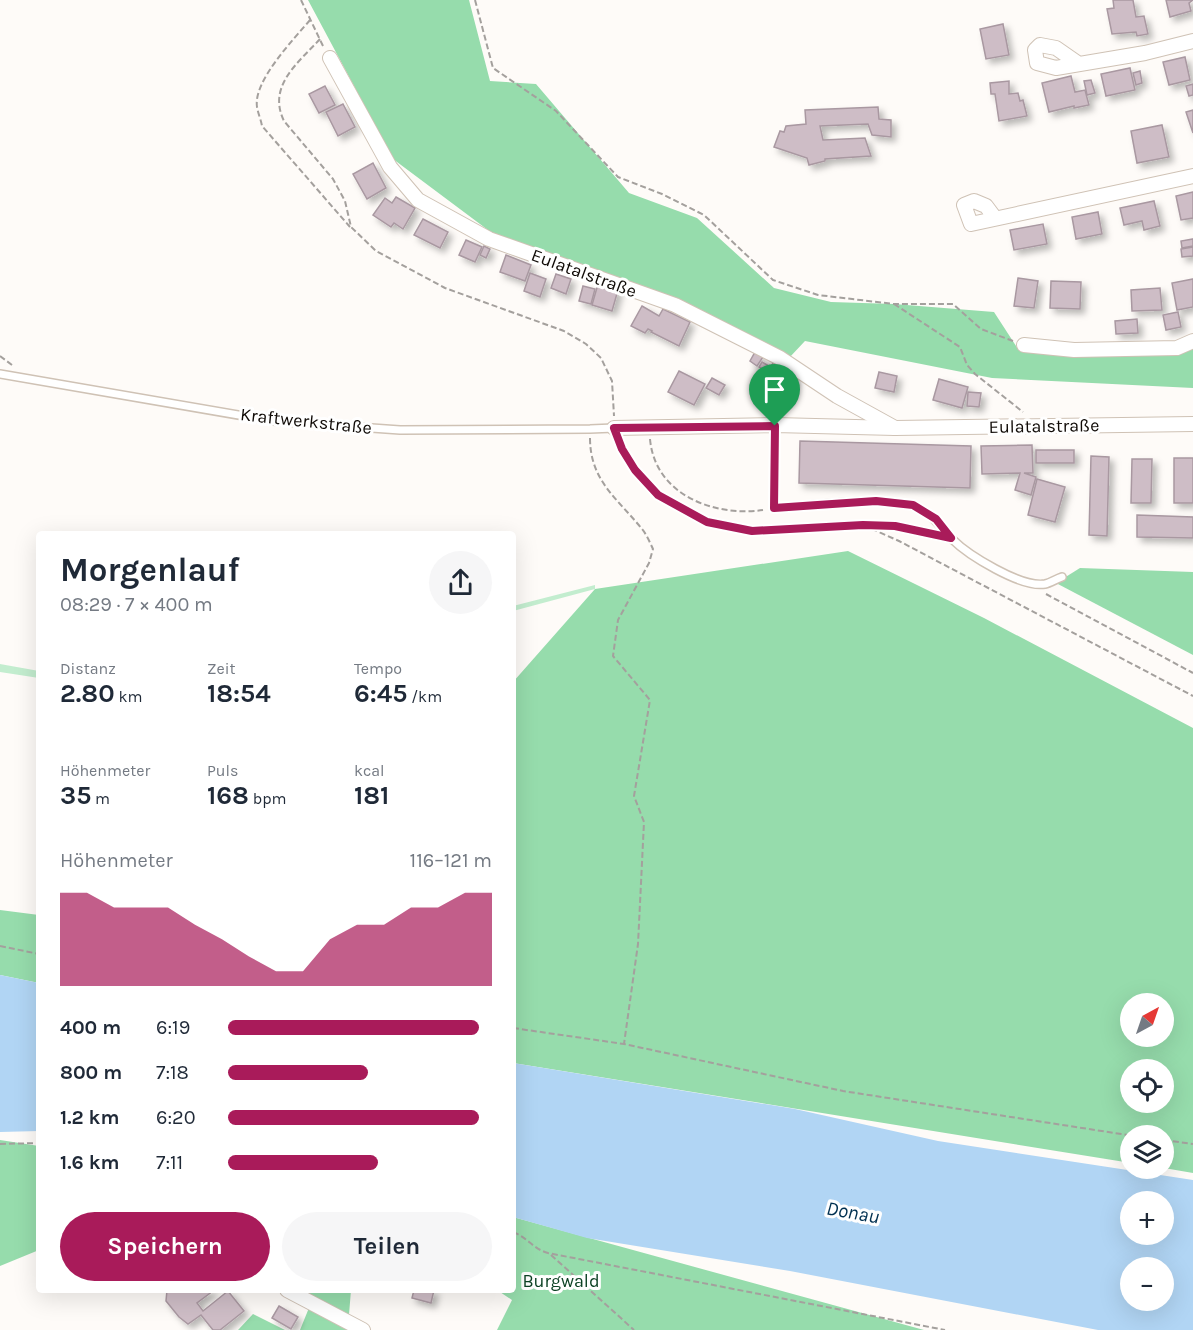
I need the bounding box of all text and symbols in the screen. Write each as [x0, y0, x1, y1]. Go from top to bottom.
street label: Eulatalstraße [528, 244, 640, 302]
pin [749, 364, 800, 426]
icon: arrive [758, 373, 791, 406]
street label: Kraftwerkstraße [239, 403, 373, 439]
street label: Eulatalstraße [989, 414, 1099, 438]
text: Morgenlauf [60, 551, 240, 589]
button: share [429, 551, 492, 614]
text: 08:29 · 7 × 400 m [60, 593, 213, 616]
text: Distanz [60, 659, 116, 678]
text: Zeit [207, 659, 235, 678]
text: Tempo [354, 659, 402, 678]
text: 2.80 [60, 678, 115, 709]
text: 18:54 [207, 678, 271, 709]
text: 6:45 [354, 678, 407, 709]
text: km [115, 687, 142, 706]
text: /km [407, 687, 442, 706]
text: Höhenmeter [60, 761, 150, 780]
text: Puls [207, 761, 238, 780]
text: kcal [354, 761, 385, 780]
text: 35 [60, 780, 91, 811]
text: 168 [207, 780, 249, 811]
text: 181 [354, 780, 389, 811]
text: m [91, 789, 110, 808]
text: bpm [249, 789, 286, 808]
text: Höhenmeter [60, 849, 173, 872]
text: 116–121 m [410, 849, 492, 872]
north arrow [1120, 993, 1174, 1047]
map controls [1120, 993, 1174, 1311]
text: 400 m [60, 1016, 121, 1039]
text: 6:19 [156, 1016, 190, 1039]
button: locate [1120, 1059, 1174, 1113]
text: 800 m [60, 1061, 122, 1084]
text: 7:18 [156, 1061, 189, 1084]
text: 1.2 km [60, 1106, 119, 1129]
text: 6:20 [156, 1106, 196, 1129]
button: layers [1120, 1125, 1174, 1179]
text: 1.6 km [60, 1151, 119, 1174]
text: 7:11 [156, 1151, 183, 1174]
button: + [1120, 1191, 1174, 1245]
water label: Donau [825, 1197, 881, 1228]
button: Speichern [60, 1212, 270, 1281]
button: Teilen [282, 1212, 492, 1281]
button: − [1120, 1257, 1174, 1311]
park label: Burgwald [522, 1270, 600, 1292]

